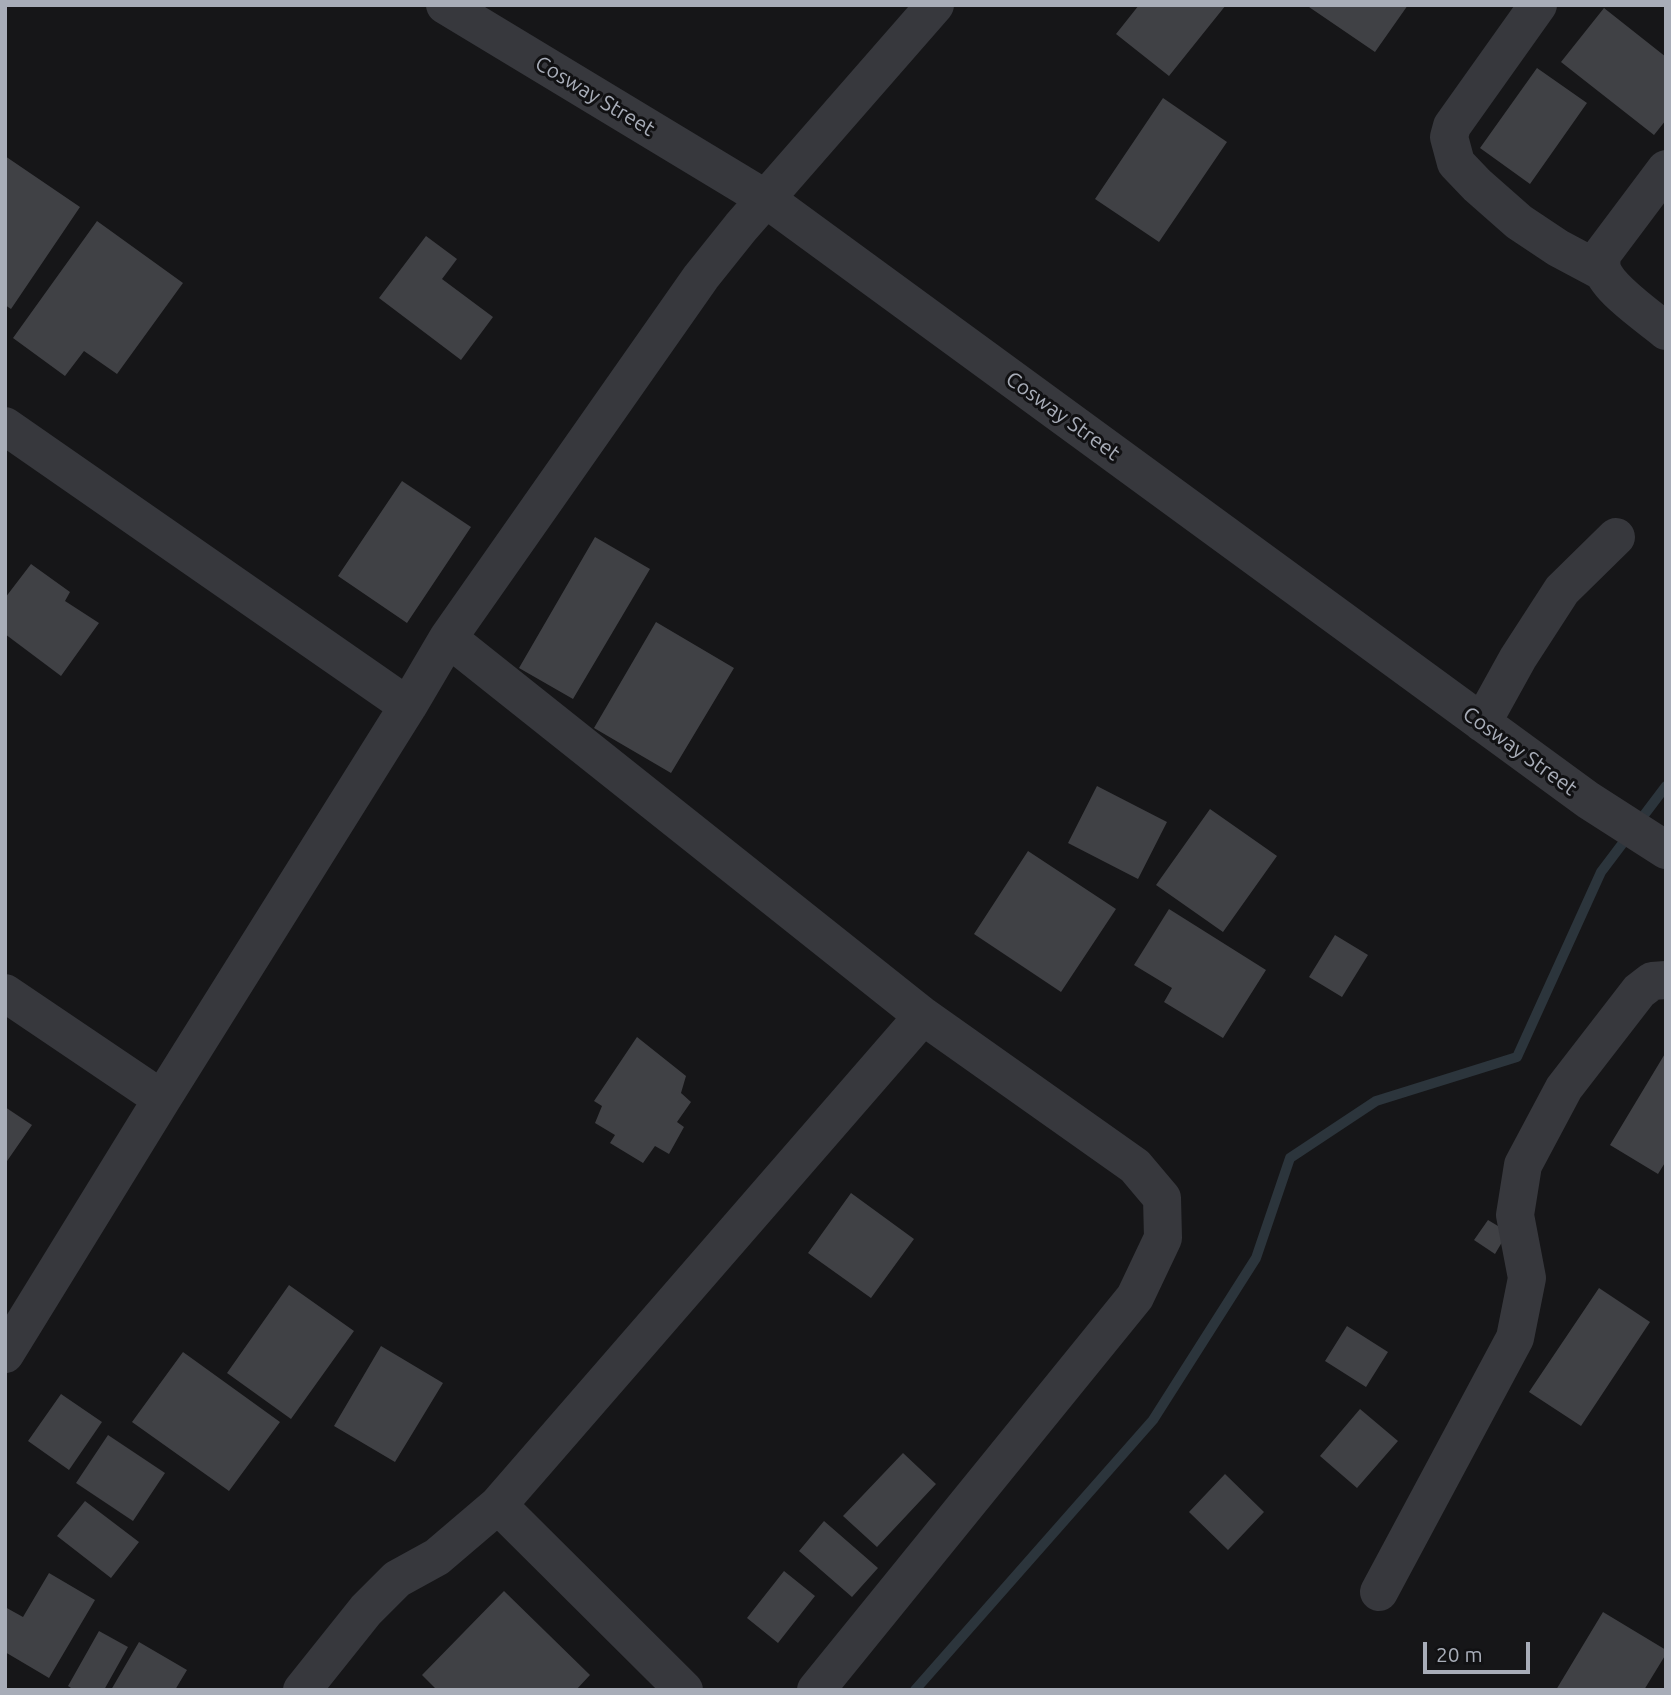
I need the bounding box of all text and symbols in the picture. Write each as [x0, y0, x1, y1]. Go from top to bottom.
street label: Cosway Street [531, 50, 659, 142]
street label: Cosway Street [1001, 366, 1125, 466]
street label: Cosway Street [1458, 701, 1582, 801]
scale bar [1426, 1628, 1533, 1672]
text: 20 m [1436, 1642, 1483, 1666]

